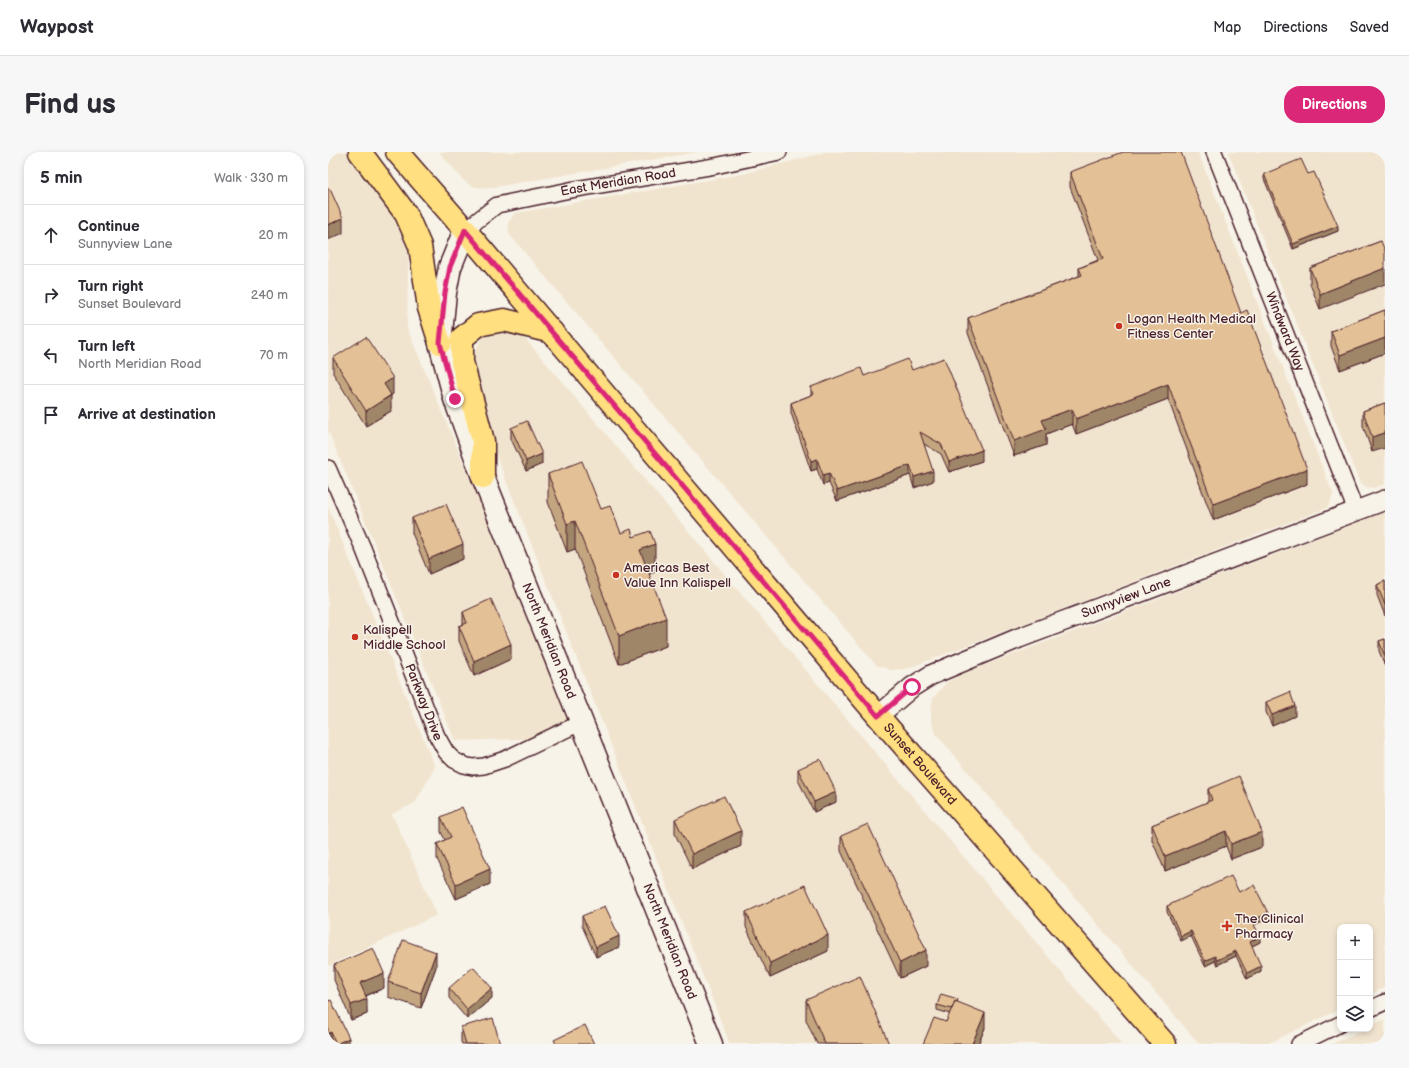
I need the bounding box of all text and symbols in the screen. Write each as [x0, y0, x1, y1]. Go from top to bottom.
text: Waypost [20, 16, 94, 39]
text: Map [1213, 19, 1241, 36]
text: Directions [1263, 19, 1328, 36]
text: Saved [1350, 19, 1389, 36]
button: Directions [1284, 86, 1385, 123]
text: Find us [24, 88, 116, 121]
street label: East Meridian Road [559, 165, 677, 200]
text: 5 min [40, 168, 83, 188]
text: Walk · 330 m [214, 170, 288, 186]
text: Continue [78, 217, 140, 236]
icon: ahead [40, 224, 62, 246]
text: 20 m [258, 227, 288, 243]
text: Sunnyview Lane [78, 236, 172, 252]
text: Turn right [78, 277, 143, 296]
icon: right [40, 284, 62, 306]
text: 240 m [251, 287, 288, 303]
street label: Windward Way [1262, 290, 1308, 373]
text: Sunset Boulevard [78, 296, 181, 312]
place label: Logan Health Medical Fitness Center [1127, 311, 1256, 342]
marker: Logan Health Medical Fitness Center [1114, 321, 1124, 331]
text: Turn left [78, 337, 135, 356]
icon: left [40, 344, 62, 366]
text: 70 m [260, 347, 288, 363]
text: North Meridian Road [78, 356, 201, 372]
route end [446, 390, 464, 408]
icon: arrive [40, 404, 62, 426]
text: Arrive at destination [78, 405, 216, 424]
place label: Americas Best Value Inn Kalispell [624, 560, 731, 591]
marker: Americas Best Value Inn Kalispell [611, 570, 621, 580]
street label: Sunnyview Lane [1079, 573, 1173, 622]
street label: North Meridian Road [518, 580, 579, 701]
place label: Kalispell Middle School [363, 622, 446, 653]
marker: Kalispell Middle School [350, 632, 360, 642]
street label: Parkway Drive [401, 661, 446, 744]
route start [903, 678, 921, 696]
street label: Sunset Boulevard [880, 720, 960, 808]
street label: North Meridian Road [639, 881, 700, 1002]
place label: The Clinical Pharmacy [1235, 911, 1304, 942]
marker: The Clinical Pharmacy [1222, 921, 1232, 931]
map controls [1337, 924, 1373, 1032]
button: + [1337, 924, 1373, 960]
button: − [1337, 960, 1373, 996]
button: layers [1337, 996, 1373, 1032]

